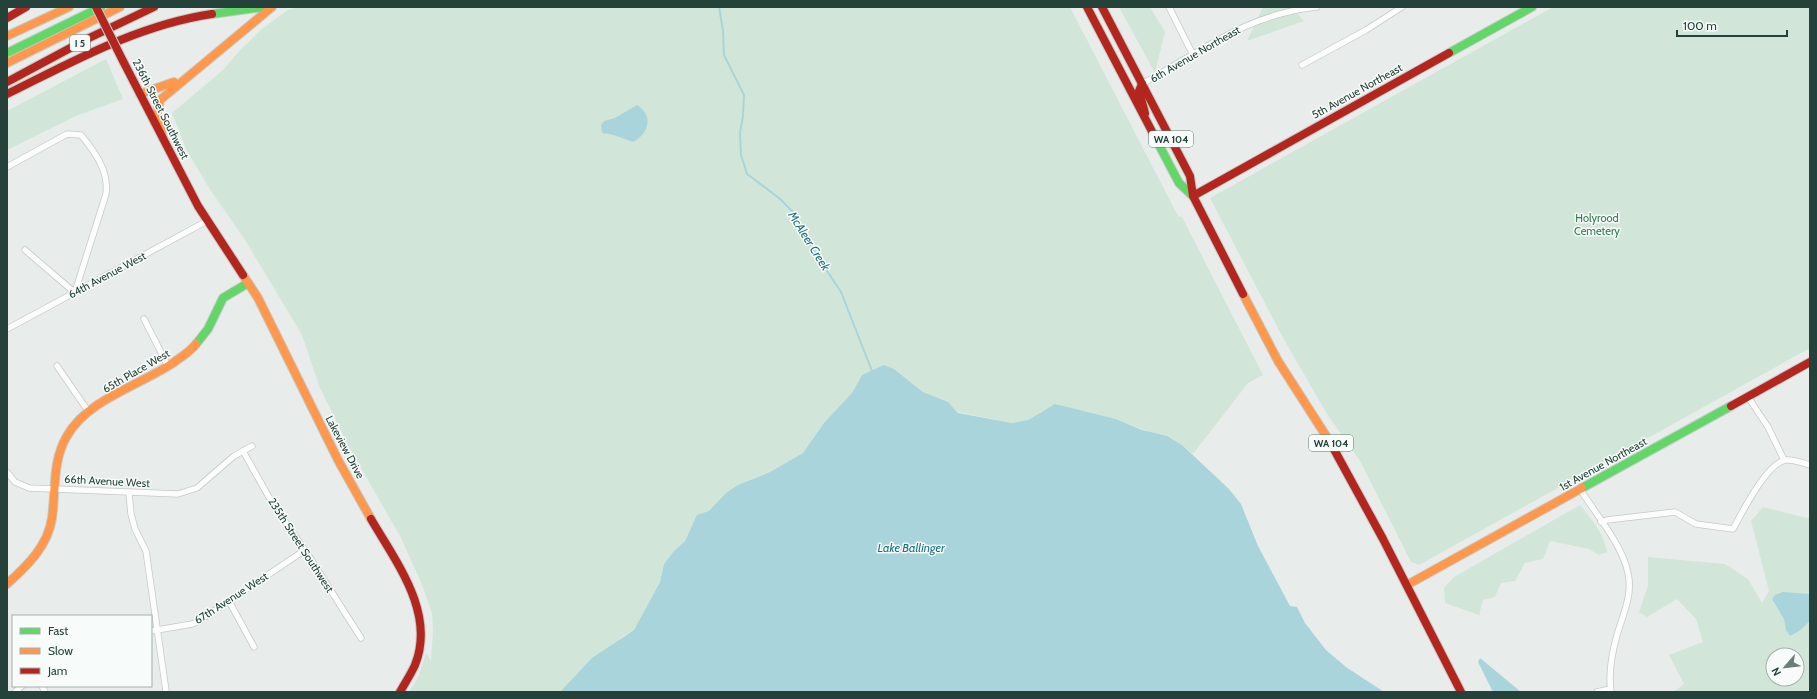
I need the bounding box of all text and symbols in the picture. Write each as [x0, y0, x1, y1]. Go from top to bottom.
scale bar [1677, 12, 1787, 38]
text: 100 m [1683, 18, 1717, 33]
street label: 6th Avenue Northeast [1147, 22, 1243, 85]
road number: I 5 [70, 35, 90, 51]
street label: 236th Street Southwest [130, 57, 192, 162]
street label: 5th Avenue Northeast [1309, 60, 1405, 122]
road number: WA 104 [1149, 131, 1193, 147]
water label: McAleer Creek [785, 208, 834, 274]
park label: Holyrood Cemetery [1574, 211, 1620, 238]
street label: 64th Avenue West [66, 249, 148, 301]
street label: 65th Place West [100, 346, 172, 396]
street label: Lakeview Drive [322, 413, 368, 481]
street label: 1st Avenue Northeast [1557, 434, 1649, 494]
road number: WA 104 [1309, 435, 1353, 451]
street label: 66th Avenue West [64, 472, 151, 490]
street label: 235th Street Southwest [265, 495, 337, 595]
water label: Lake Ballinger [877, 540, 946, 555]
street label: 67th Avenue West [192, 569, 271, 627]
legend [12, 615, 152, 687]
text: Fast [48, 623, 68, 638]
text: Slow [48, 643, 73, 658]
north arrow [1765, 647, 1805, 687]
text: Jam [47, 663, 67, 678]
text: N [1768, 665, 1784, 678]

